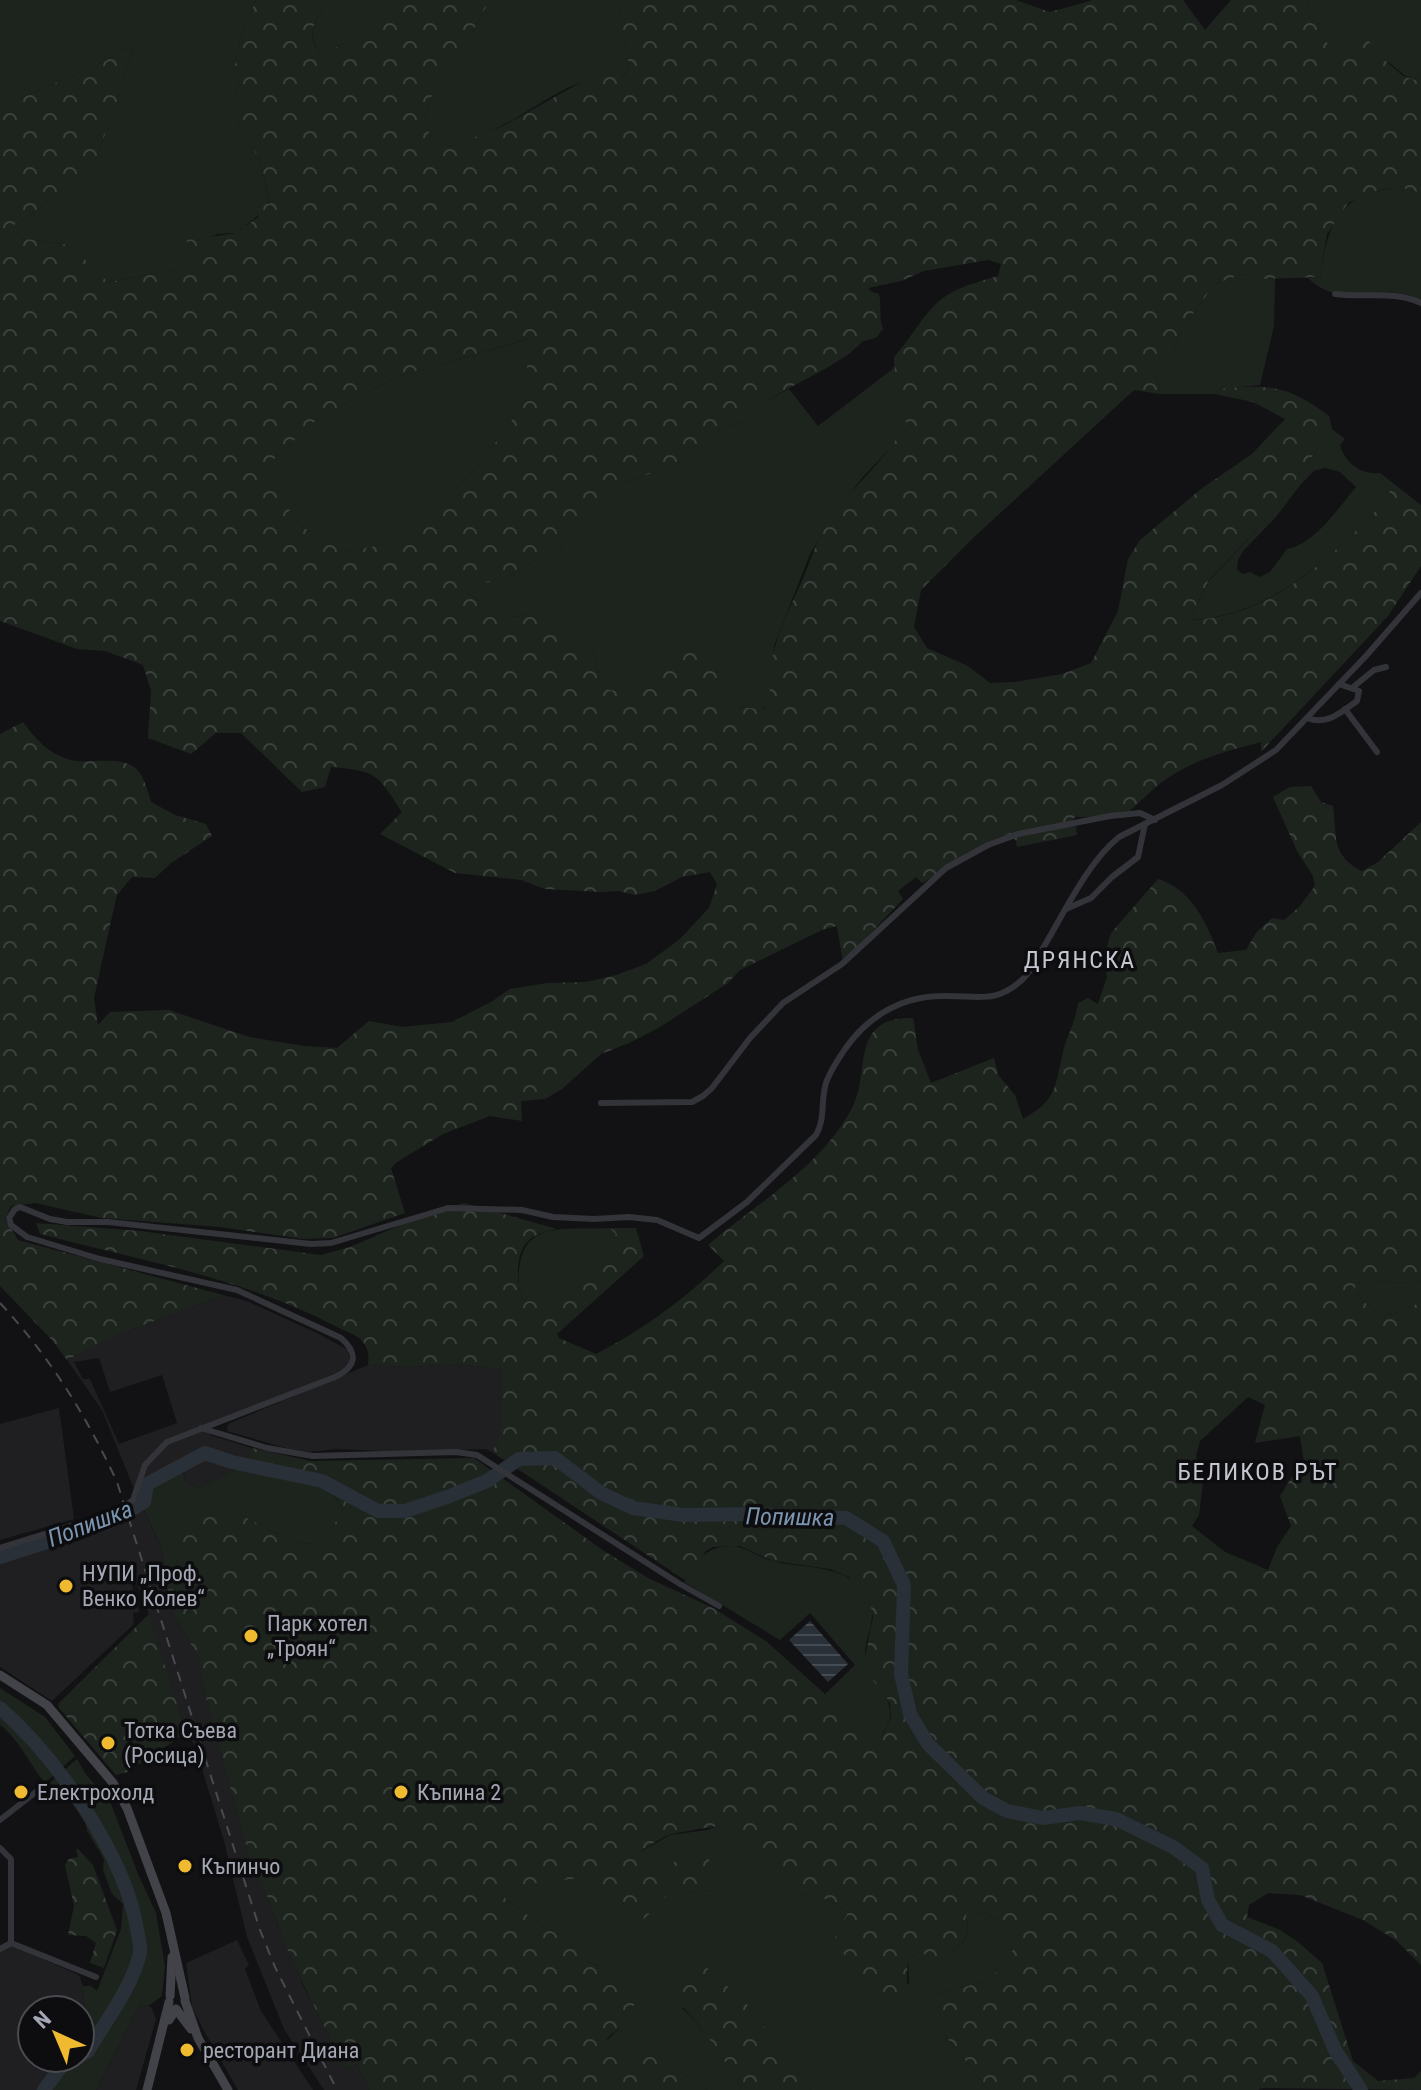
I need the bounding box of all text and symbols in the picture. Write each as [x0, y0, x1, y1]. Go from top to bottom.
district label: ДРЯНСКА [1024, 946, 1136, 974]
district label: БЕЛИКОВ РЪТ [1177, 1458, 1339, 1486]
water label: Попишка [44, 1495, 136, 1553]
water label: Попишка [745, 1502, 835, 1532]
place label: НУПИ „Проф. Венко Колев“ [82, 1561, 205, 1611]
marker: НУПИ „Проф. Венко Колев“ [57, 1577, 75, 1595]
place label: Парк хотел „Троян“ [267, 1611, 368, 1661]
marker: Парк хотел „Троян“ [242, 1627, 260, 1645]
place label: Тотка Съева (Росица) [124, 1718, 237, 1769]
marker: Тотка Съева (Росица) [99, 1734, 117, 1752]
place label: Електрохолд [37, 1780, 155, 1805]
place label: Къпина 2 [417, 1780, 501, 1805]
marker: Електрохолд [12, 1783, 30, 1801]
marker: Къпина 2 [392, 1783, 410, 1801]
place label: Къпинчо [201, 1854, 280, 1879]
marker: Къпинчо [176, 1857, 194, 1875]
north arrow [16, 1994, 96, 2074]
text: N [29, 2006, 56, 2034]
place label: ресторант Диана [203, 2038, 359, 2063]
marker: ресторант Диана [178, 2041, 196, 2059]

